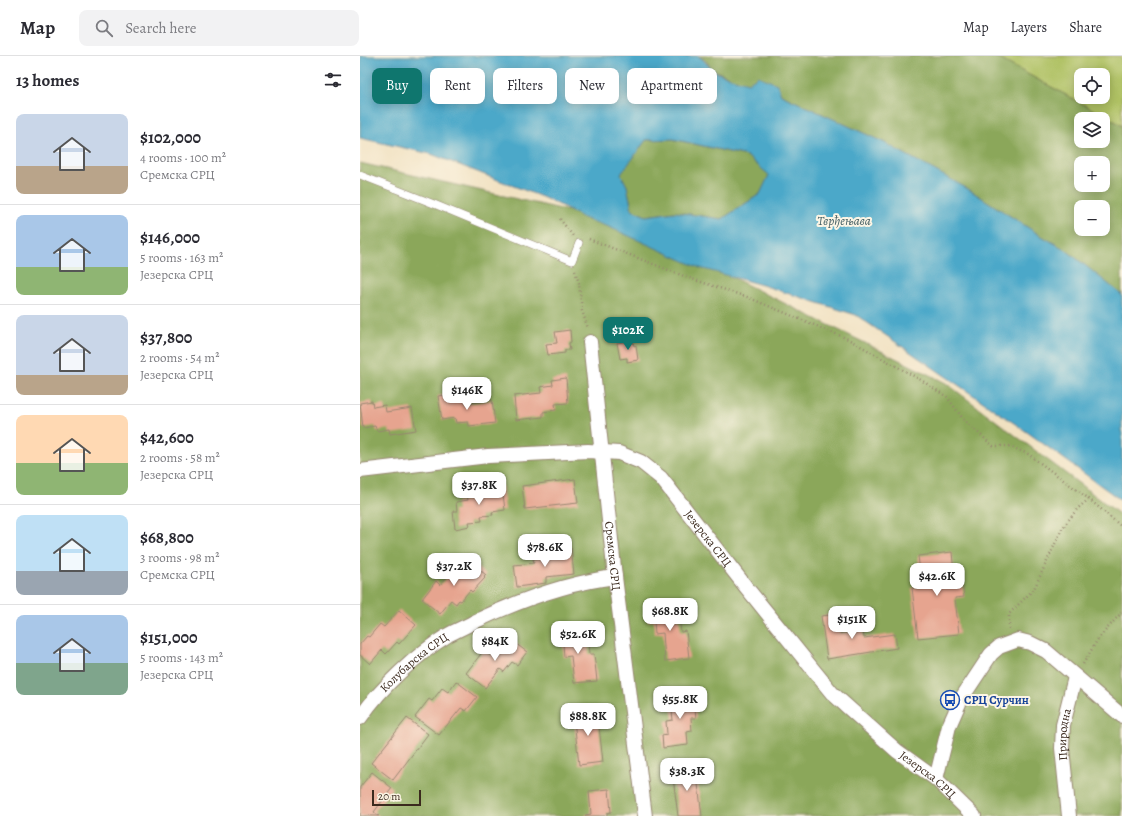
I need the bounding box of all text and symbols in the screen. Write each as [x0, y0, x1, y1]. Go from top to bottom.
search box [79, 10, 359, 46]
text: Map [20, 15, 55, 41]
icon: search [93, 17, 115, 39]
text: Search here [125, 18, 197, 38]
text: Map [963, 18, 989, 37]
text: Layers [1011, 18, 1047, 37]
text: Share [1069, 18, 1102, 37]
chip: Buy [372, 68, 422, 104]
chip: Rent [430, 68, 485, 104]
chip: Filters [493, 68, 557, 104]
chip: New [565, 68, 619, 104]
chip: Apartment [627, 68, 717, 104]
map controls [1074, 68, 1110, 236]
button: locate [1074, 68, 1110, 104]
text: 13 homes [16, 69, 79, 92]
icon: filters [322, 69, 344, 91]
button: layers [1074, 112, 1110, 148]
text: $102,000 [140, 126, 201, 149]
icon: home [48, 130, 96, 178]
text: 4 rooms · 100 m² [140, 149, 226, 166]
button: + [1074, 156, 1110, 192]
text: Сремска СРЦ [140, 166, 215, 183]
button: − [1074, 200, 1110, 236]
water label: Тврђењава [817, 212, 871, 229]
text: $146,000 [140, 226, 200, 249]
icon: home [48, 231, 96, 279]
text: 5 rooms · 163 m² [140, 249, 223, 266]
text: Језерска СРЦ [140, 266, 213, 283]
pin: $102K [600, 317, 656, 351]
text: $102K [612, 321, 644, 338]
text: $37,800 [140, 326, 192, 349]
icon: home [48, 331, 96, 379]
text: 2 rooms · 54 m² [140, 349, 219, 366]
text: Језерска СРЦ [140, 366, 213, 383]
pin: $146K [439, 377, 495, 411]
text: $146K [451, 381, 483, 398]
text: $42,600 [140, 426, 194, 449]
icon: home [48, 431, 96, 479]
text: 2 rooms · 58 m² [140, 449, 220, 466]
text: Језерска СРЦ [140, 466, 213, 483]
pin: $37.8K [446, 472, 512, 506]
text: $37.8K [461, 476, 497, 493]
street label: Језерска СРЦ [681, 507, 735, 570]
street label: Сремска СРЦ [601, 521, 625, 592]
text: $68,800 [140, 526, 194, 549]
icon: home [48, 531, 96, 579]
pin: $78.6K [512, 534, 578, 568]
text: $78.6K [527, 538, 563, 555]
text: 3 rooms · 98 m² [140, 549, 219, 566]
pin: $37.2K [421, 553, 487, 587]
text: $37.2K [436, 557, 472, 574]
pin: $42.6K [904, 563, 970, 597]
text: Сремска СРЦ [140, 566, 215, 583]
text: $42.6K [919, 567, 955, 584]
pin: $68.8K [637, 598, 703, 632]
text: $68.8K [652, 602, 688, 619]
pin: $151K [824, 606, 880, 640]
text: $151K [837, 610, 867, 627]
pin: $52.6K [545, 621, 611, 655]
text: $52.6K [560, 625, 596, 642]
text: $151,000 [140, 626, 198, 649]
pin: $84K [471, 628, 519, 662]
street label: Колубарска СРЦ [376, 629, 452, 696]
icon: home [48, 631, 96, 679]
text: $84K [482, 632, 508, 649]
text: 5 rooms · 143 m² [140, 649, 223, 666]
text: Језерска СРЦ [140, 666, 213, 683]
pin: $55.8K [647, 686, 713, 720]
bus stop icon: СРЦ Сурчин [939, 689, 961, 711]
text: $55.8K [662, 690, 698, 707]
place label: СРЦ Сурчин [964, 692, 1029, 708]
pin: $88.8K [555, 703, 621, 737]
street label: Природна [1054, 706, 1075, 761]
text: $88.8K [570, 707, 606, 724]
street label: Језерска СРЦ [896, 747, 960, 802]
pin: $38.3K [654, 758, 720, 792]
text: $38.3K [669, 762, 705, 779]
scale bar [372, 788, 421, 807]
text: 20 m [378, 789, 400, 804]

